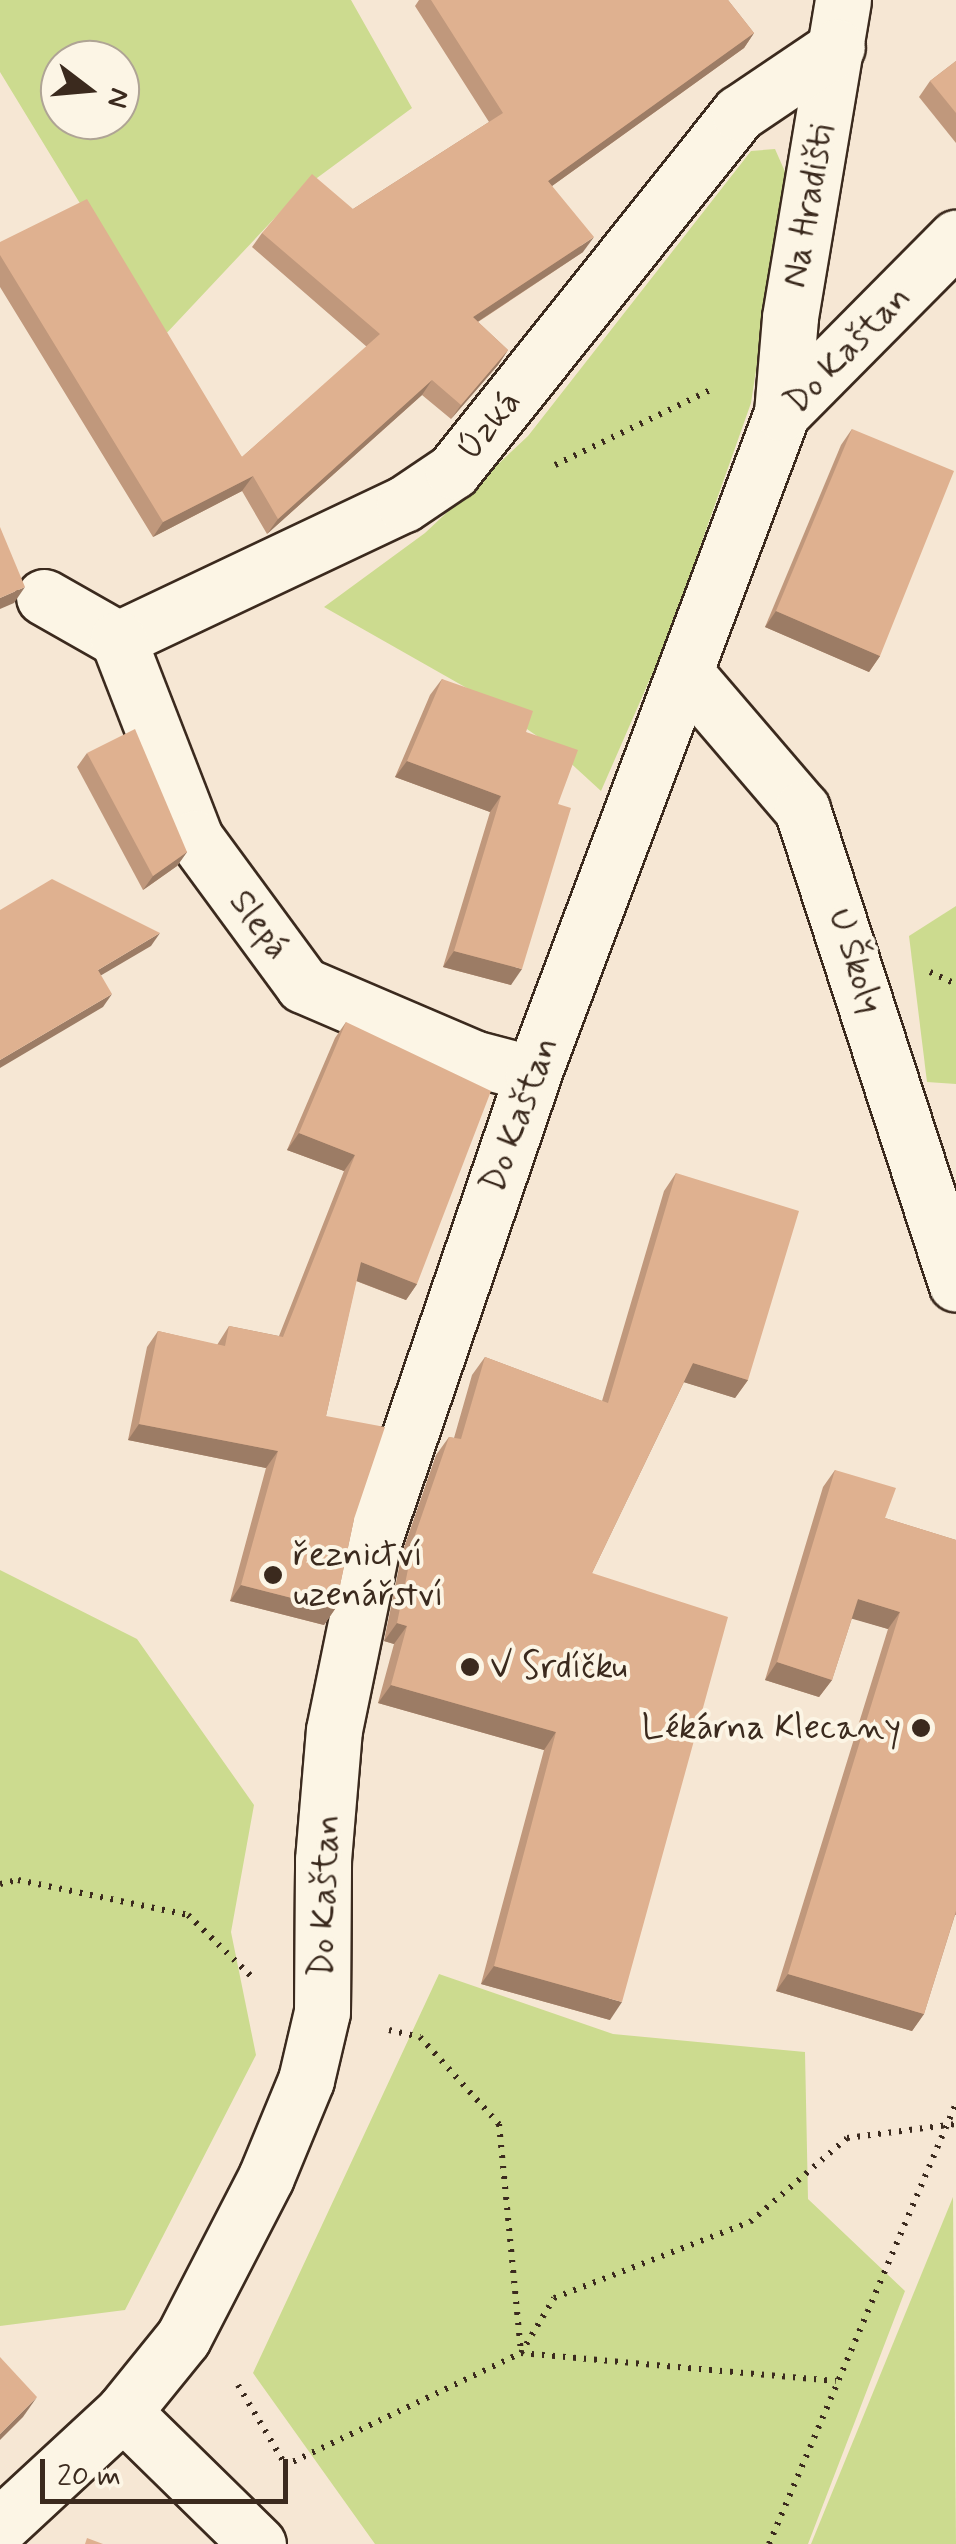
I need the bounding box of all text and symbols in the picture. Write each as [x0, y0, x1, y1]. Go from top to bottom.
north arrow [40, 40, 140, 140]
text: N [97, 84, 138, 112]
street label: Na Hradišti [773, 118, 845, 294]
street label: Do Kaštan [776, 276, 920, 424]
street label: Úzká [448, 382, 530, 470]
street label: Slepá [220, 882, 298, 968]
street label: U Školy [818, 903, 892, 1019]
street label: Do Kaštan [472, 1030, 568, 1200]
place label: řeznictví uzenářství [293, 1534, 444, 1616]
marker: řeznictví uzenářství [262, 1564, 284, 1586]
place label: V Srdíčku [490, 1646, 629, 1688]
marker: V Srdíčku [459, 1656, 481, 1678]
place label: Lékárna Klecany [652, 1707, 901, 1749]
marker: Lékárna Klecany [910, 1717, 932, 1739]
street label: Do Kaštan [301, 1813, 349, 1979]
scale bar [45, 2439, 292, 2501]
text: 20 m [57, 2457, 121, 2496]

